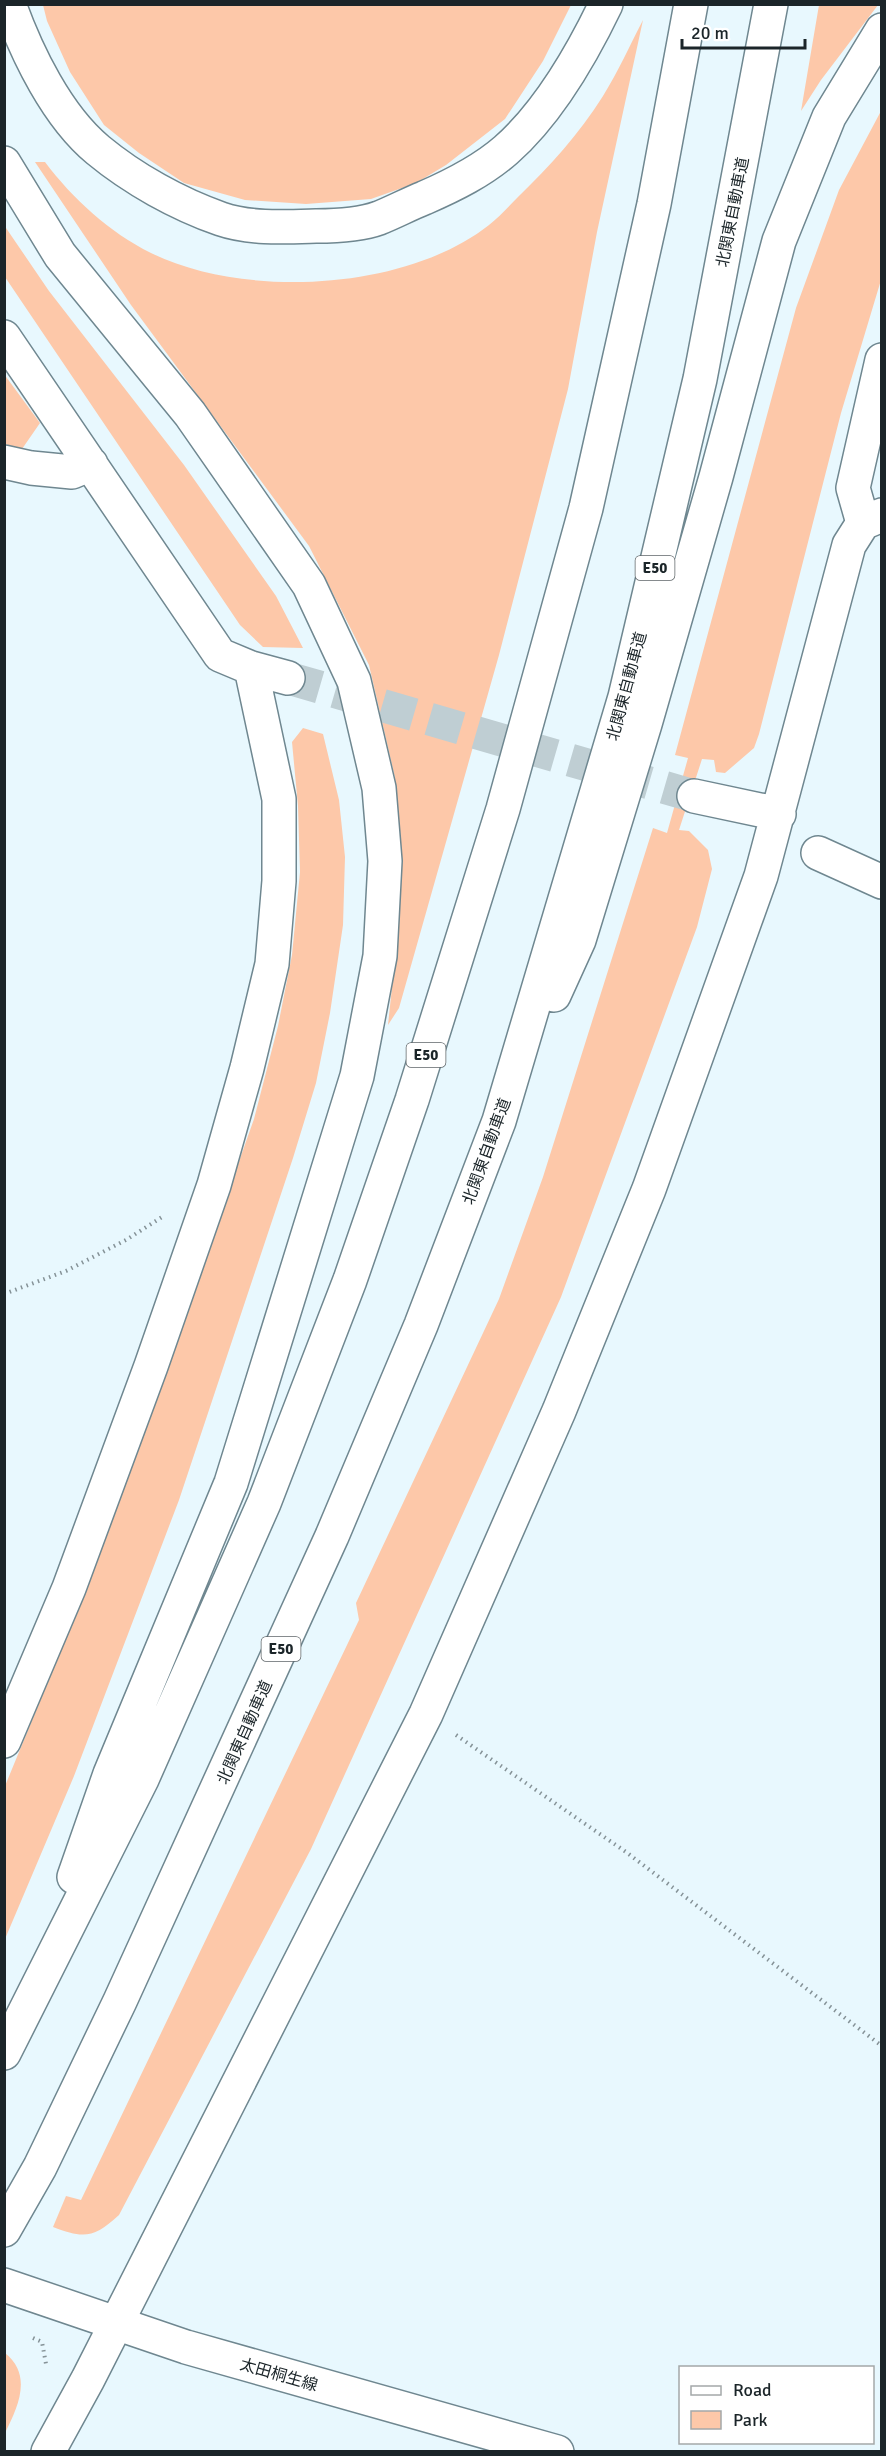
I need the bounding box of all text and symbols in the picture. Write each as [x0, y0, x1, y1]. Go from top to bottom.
scale bar [682, 12, 805, 50]
text: 20 m [691, 22, 729, 44]
street label: 北関東自動車道 [712, 155, 753, 269]
road number: E50 [636, 556, 674, 580]
street label: 北関東自動車道 [603, 630, 651, 743]
road number: E50 [406, 1043, 446, 1067]
street label: 北関東自動車道 [458, 1095, 515, 1207]
road number: E50 [262, 1637, 300, 1661]
street label: 北関東自動車道 [213, 1677, 277, 1788]
street label: 太田桐生線 [238, 2354, 320, 2396]
legend [679, 2366, 874, 2444]
text: Road [733, 2379, 772, 2401]
text: Park [733, 2409, 768, 2431]

